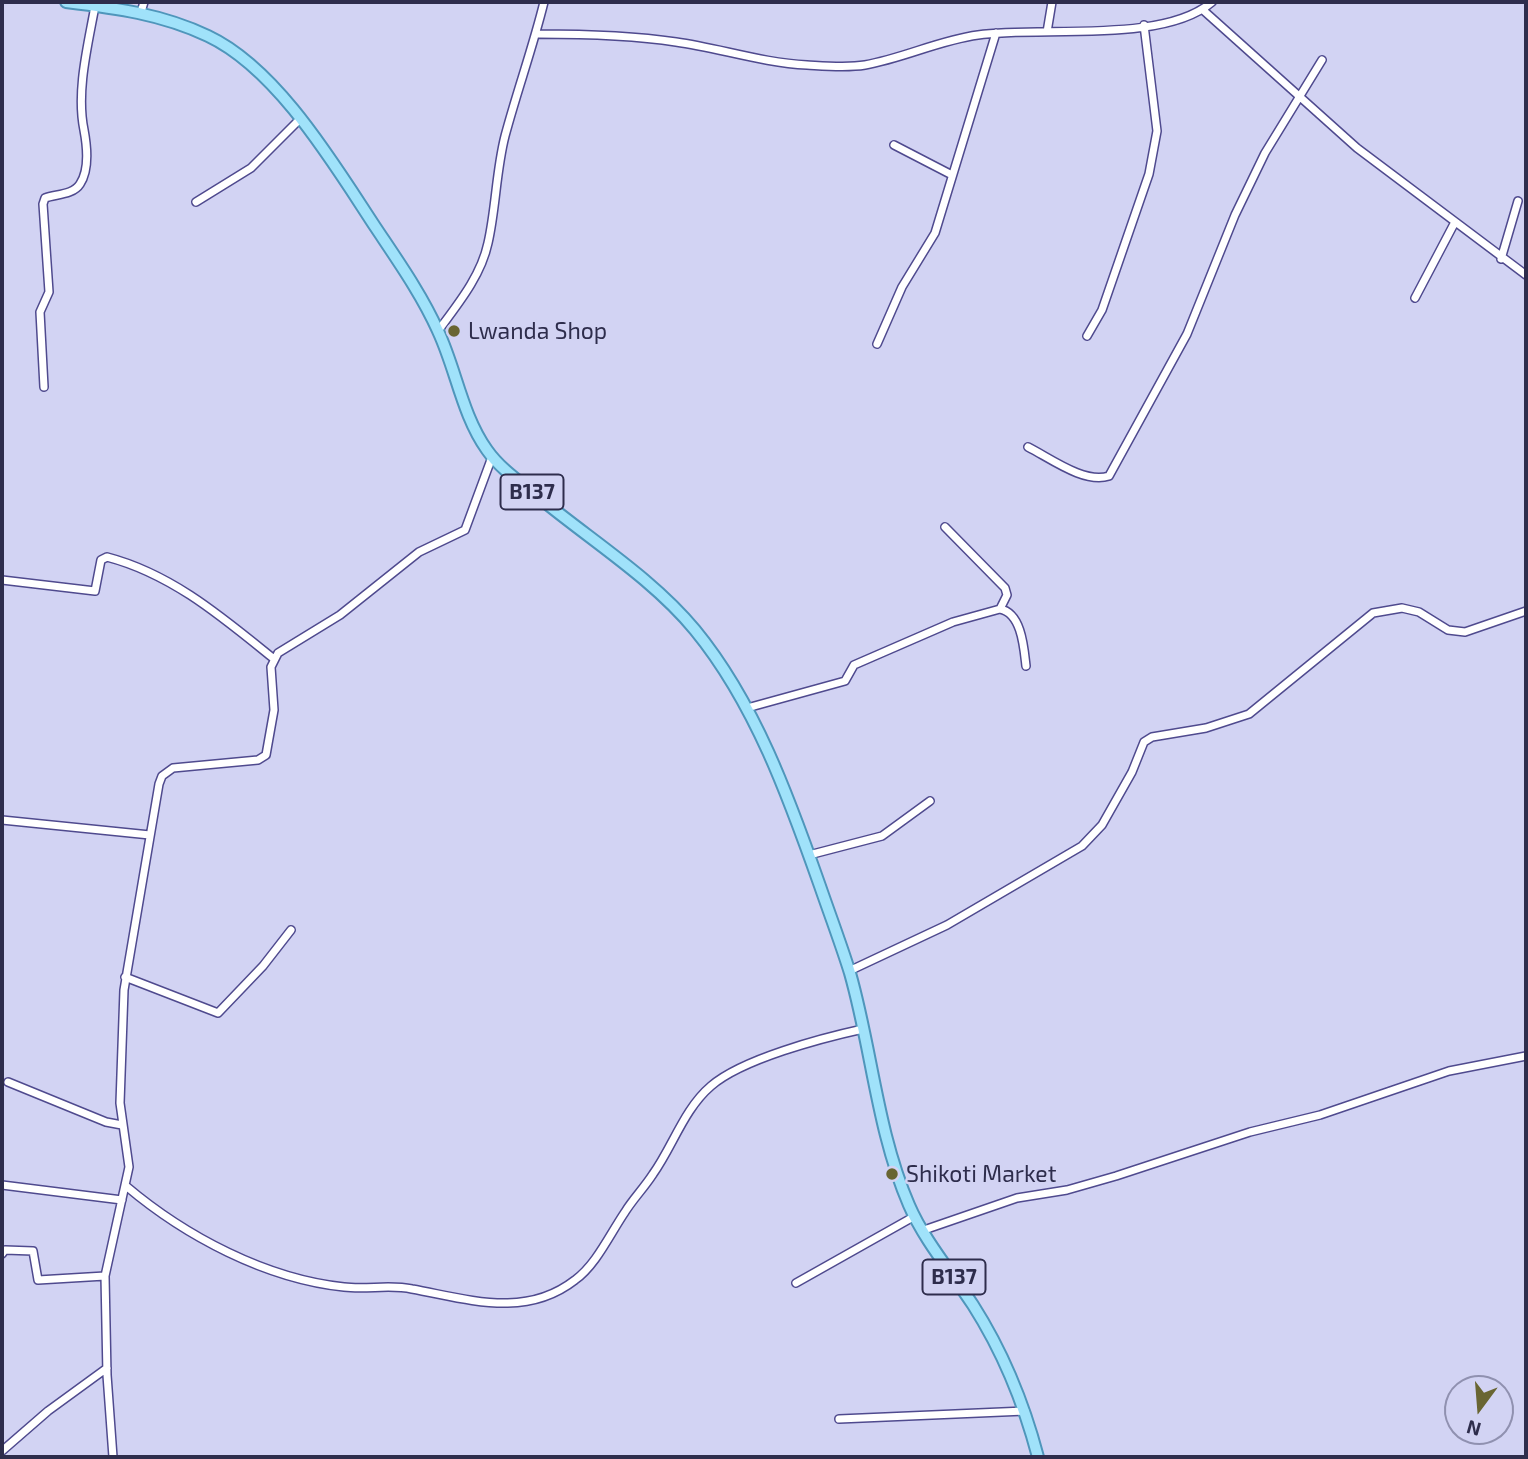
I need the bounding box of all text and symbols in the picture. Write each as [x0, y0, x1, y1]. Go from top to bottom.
place label: Lwanda Shop [468, 317, 607, 345]
marker: Lwanda Shop [446, 323, 462, 339]
road number: B137 [500, 475, 564, 510]
place label: Shikoti Market [906, 1160, 1056, 1188]
marker: Shikoti Market [884, 1166, 900, 1182]
road number: B137 [922, 1260, 986, 1294]
north arrow [1444, 1375, 1514, 1445]
text: N [1464, 1416, 1483, 1442]

